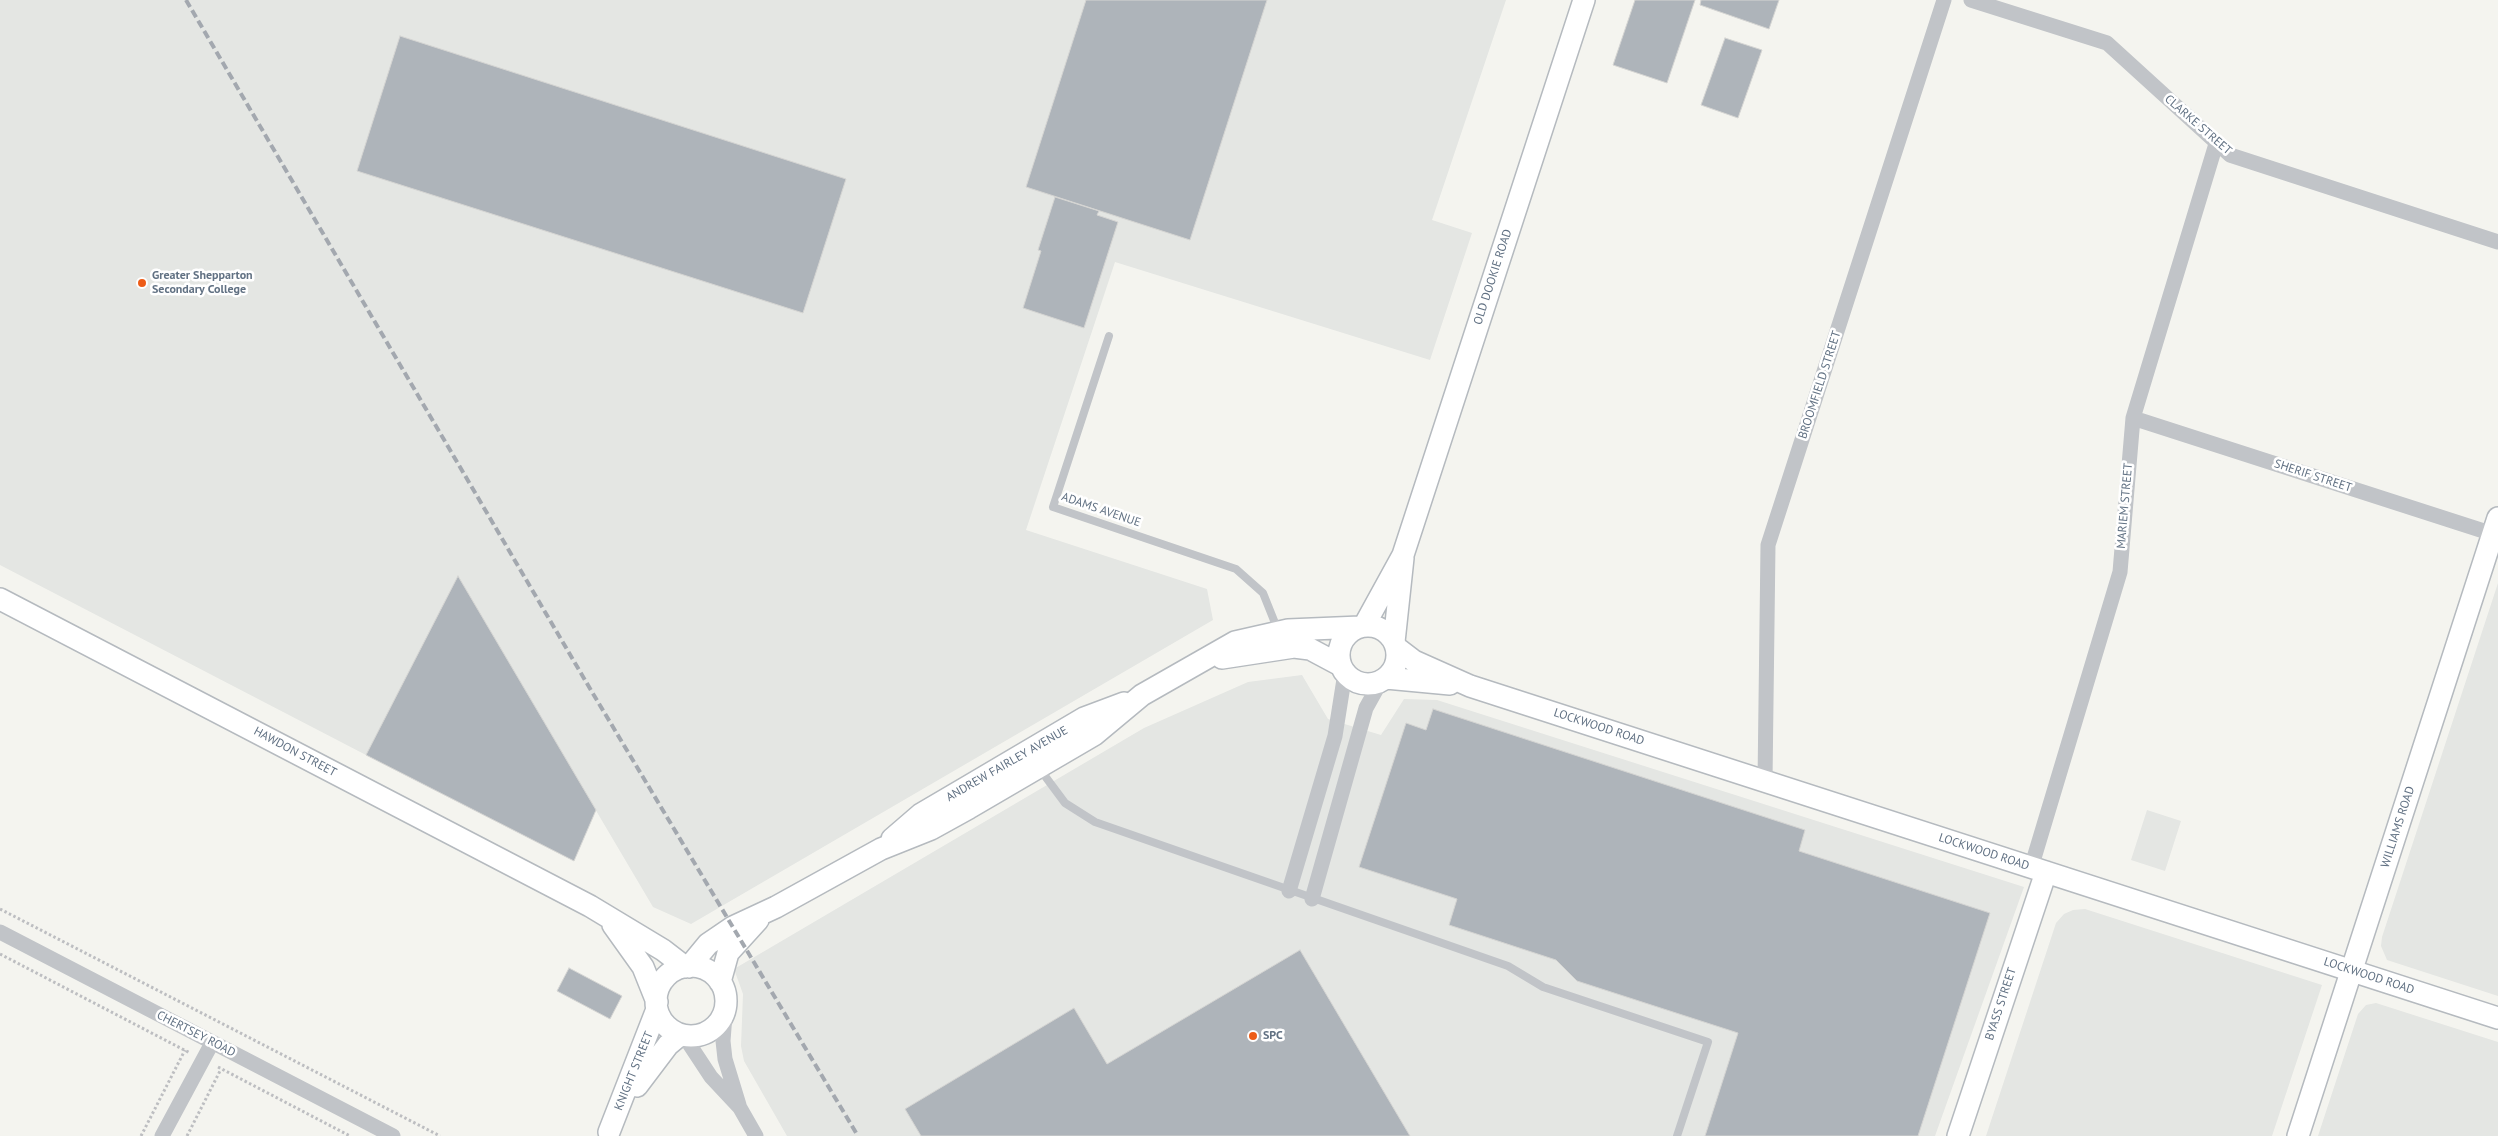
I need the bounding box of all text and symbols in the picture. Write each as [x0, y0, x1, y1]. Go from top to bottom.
street label: CLARKE STREET [2162, 92, 2234, 158]
street label: OLD DOOKIE ROAD [1471, 227, 1515, 327]
place label: Greater Shepparton Secondary College [152, 269, 253, 297]
marker: Greater Shepparton Secondary College [136, 277, 148, 289]
street label: BROOMFIELD STREET [1796, 329, 1844, 441]
street label: SHERIF STREET [2272, 457, 2354, 495]
street label: MARIEM STREET [2114, 463, 2136, 549]
street label: ADAMS AVENUE [1060, 490, 1142, 530]
street label: LOCKWOOD ROAD [1552, 706, 1646, 748]
street label: ANDREW FAIRLEY AVENUE [944, 723, 1070, 805]
street label: HAWDON STREET [251, 724, 339, 780]
street label: WILLIAMS ROAD [2378, 784, 2418, 870]
street label: LOCKWOOD ROAD [1937, 831, 2031, 873]
street label: LOCKWOOD ROAD [2322, 955, 2416, 997]
street label: BYASS STREET [1982, 966, 2020, 1042]
street label: CHERTSEY ROAD [154, 1008, 238, 1060]
street label: KNIGHT STREET [612, 1029, 656, 1113]
place label: SPC [1263, 1029, 1283, 1043]
marker: SPC [1247, 1030, 1259, 1042]

